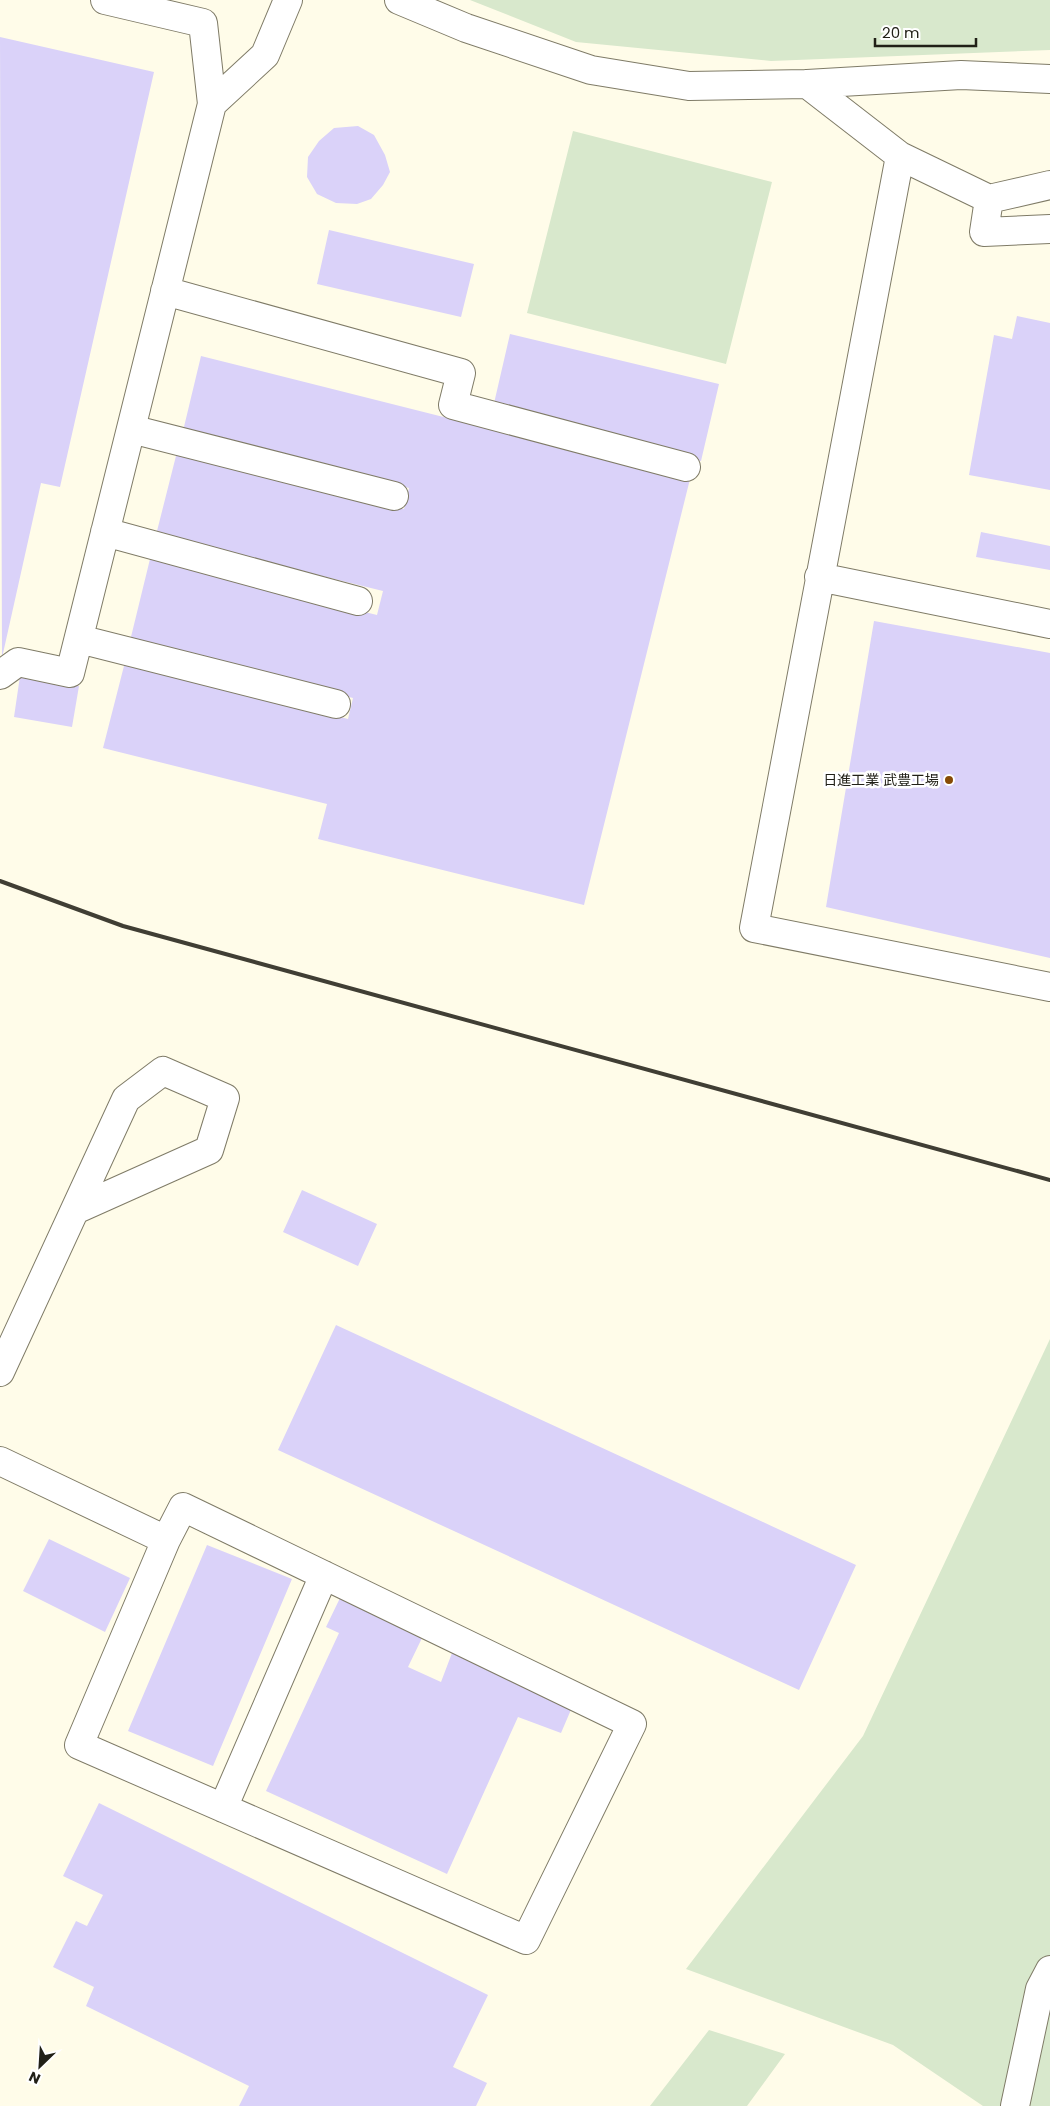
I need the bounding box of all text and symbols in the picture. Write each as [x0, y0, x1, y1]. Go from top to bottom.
scale bar [875, 15, 976, 47]
text: 20 m [882, 22, 920, 43]
place label: 日進工業 武豊工場 [823, 770, 939, 790]
marker: 日進工業 武豊工場 [943, 774, 955, 786]
north arrow [15, 2041, 65, 2091]
text: N [26, 2066, 44, 2089]

